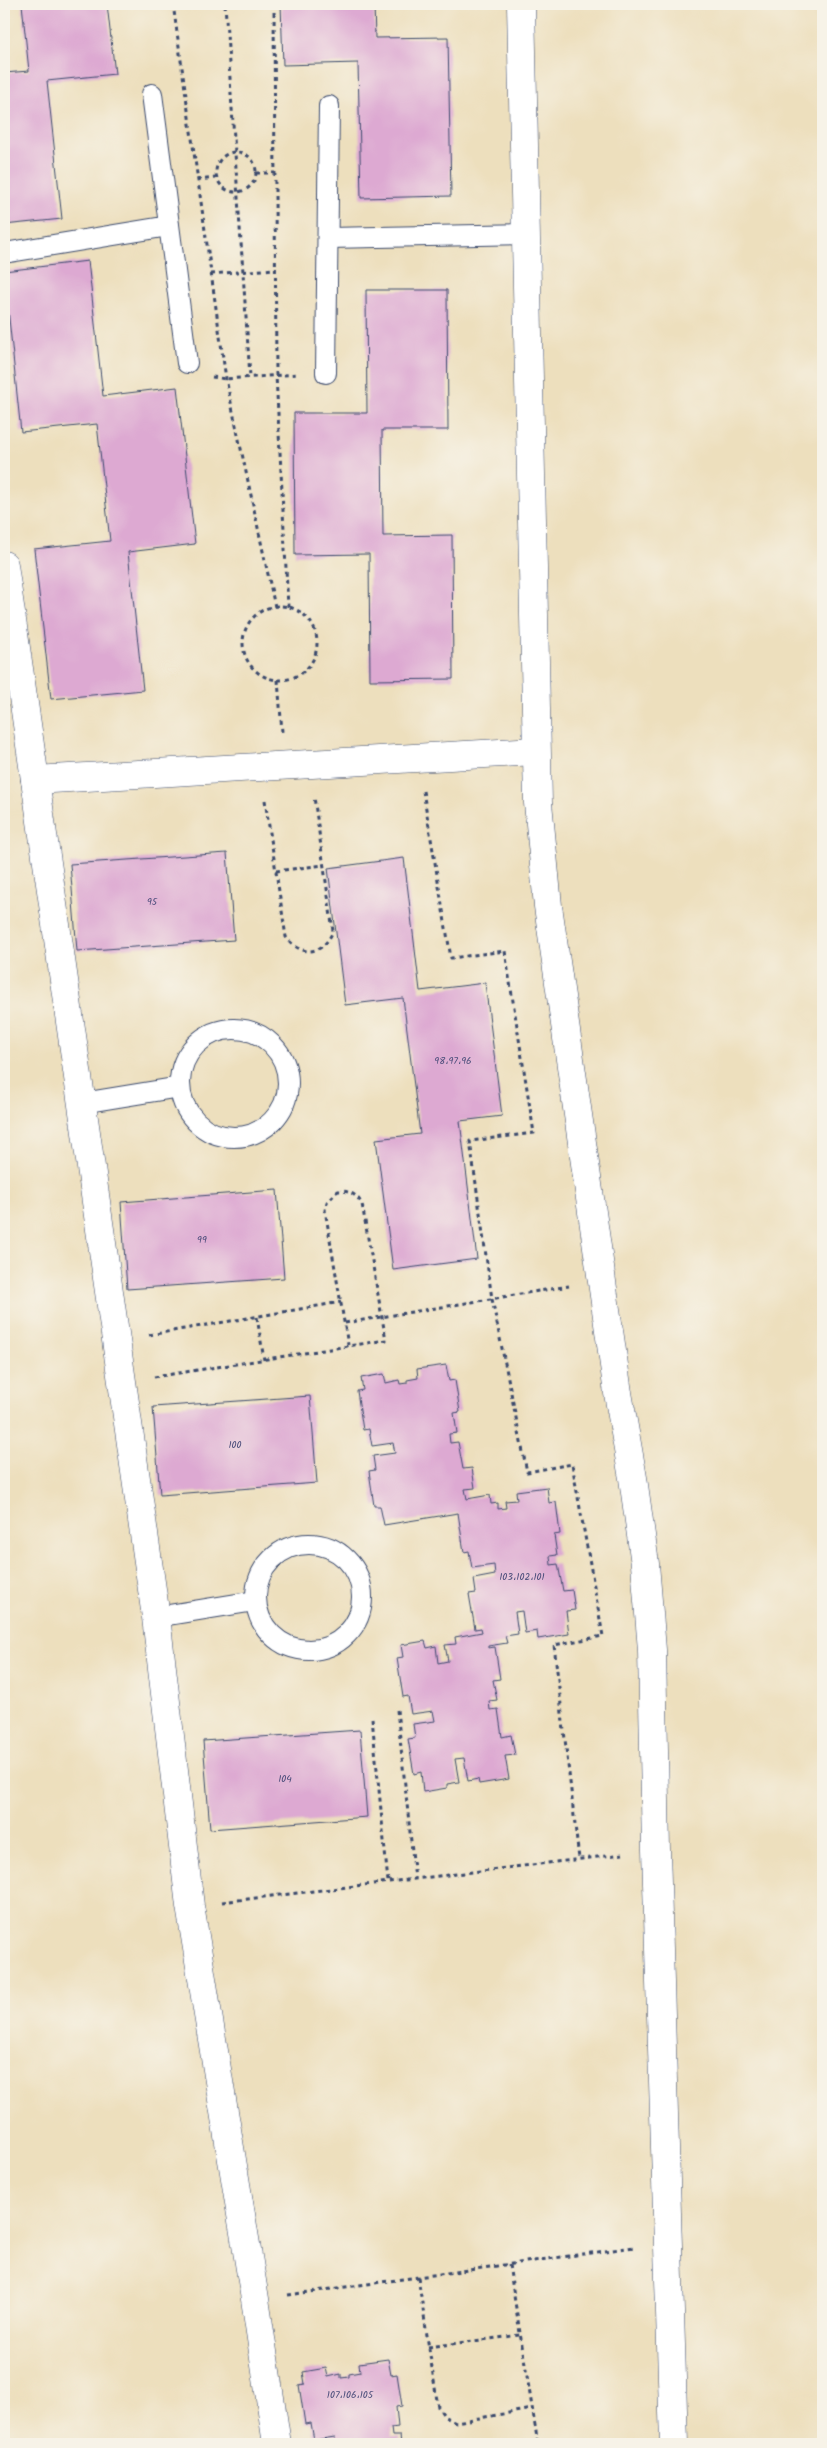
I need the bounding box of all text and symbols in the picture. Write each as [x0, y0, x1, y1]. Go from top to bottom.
house number: 95 [147, 894, 158, 910]
house number: 98،97،96 [434, 1053, 472, 1069]
house number: 99 [197, 1232, 207, 1248]
house number: 100 [228, 1437, 242, 1453]
house number: 103،102،101 [499, 1569, 545, 1585]
house number: 104 [278, 1771, 292, 1787]
house number: 107،106،105 [327, 2387, 374, 2403]

